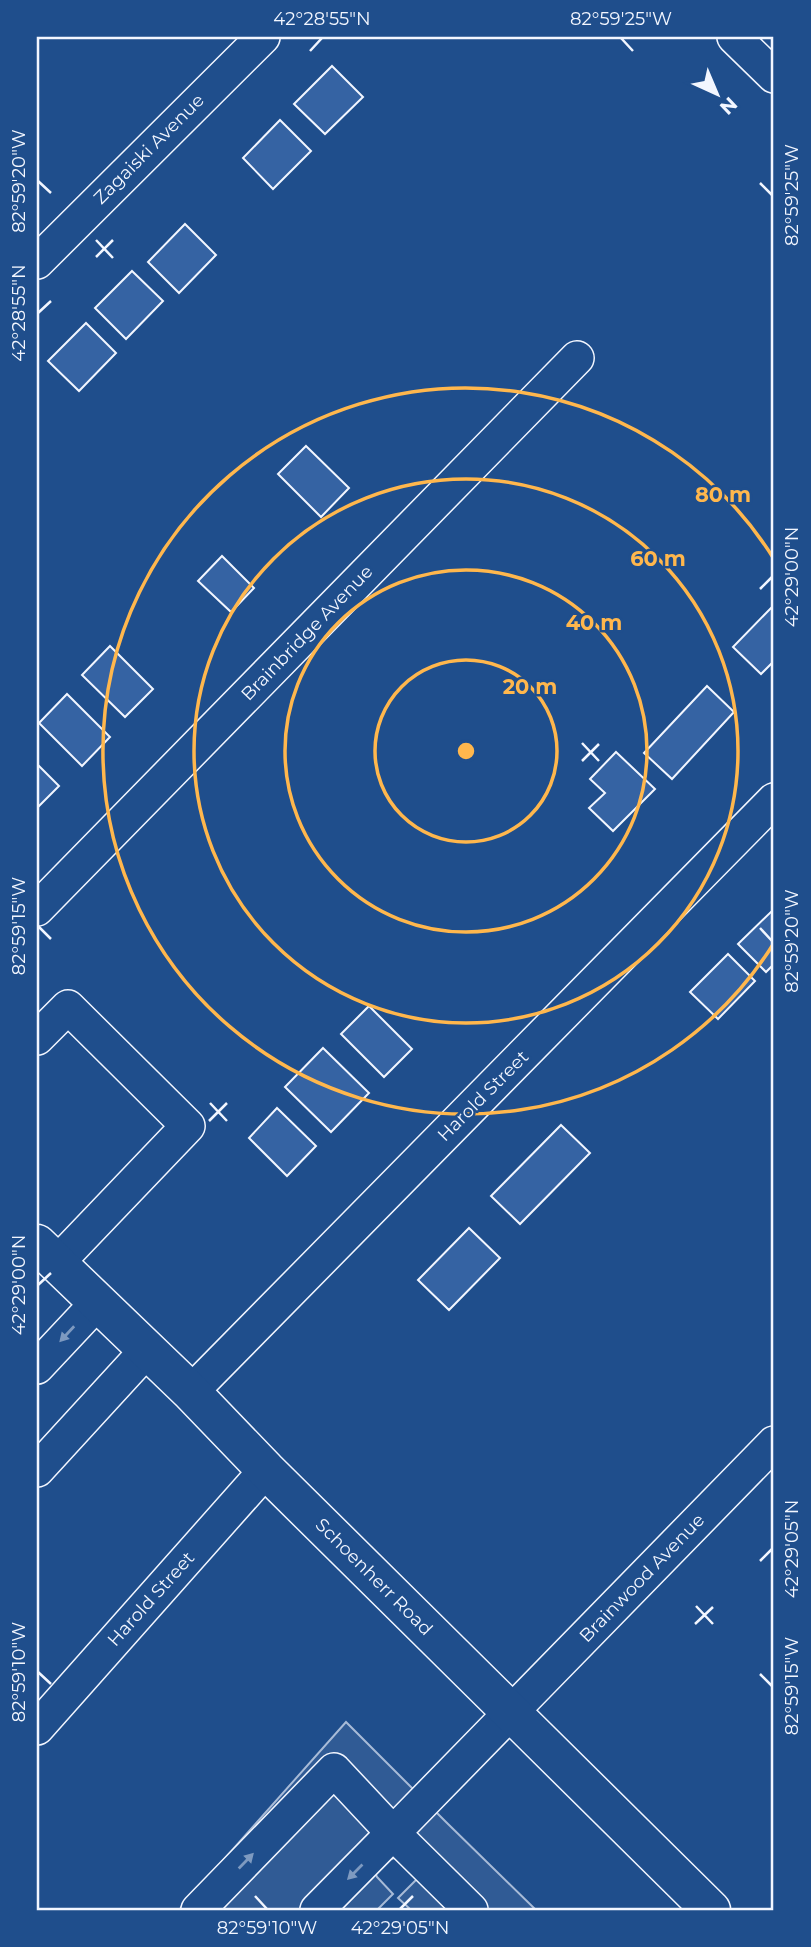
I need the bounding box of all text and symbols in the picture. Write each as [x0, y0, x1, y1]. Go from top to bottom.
text: 42°28'55"N [273, 8, 371, 30]
text: 82°59'25"W [570, 8, 672, 30]
north arrow [682, 60, 752, 130]
street label: Zagaiski Avenue [89, 89, 209, 209]
text: N [715, 92, 742, 119]
text: 82°59'20"W [8, 129, 30, 233]
text: 82°59'25"W [781, 144, 803, 246]
text: 42°28'55"N [8, 264, 30, 362]
text: 80 m [695, 482, 751, 507]
text: 42°29'00"N [781, 527, 803, 627]
text: 60 m [630, 546, 686, 571]
street label: Brainbridge Avenue [237, 561, 377, 705]
text: 40 m [566, 610, 622, 635]
text: 20 m [503, 674, 557, 699]
centre of rings [454, 739, 478, 763]
text: 82°59'15"W [8, 877, 30, 975]
text: 82°59'20"W [781, 889, 803, 993]
street label: Harold Street [433, 1046, 533, 1146]
text: 42°29'00"N [8, 1235, 30, 1335]
one-way arrow [59, 1326, 76, 1343]
text: 42°29'05"N [781, 1500, 803, 1598]
street label: Brainwood Avenue [575, 1509, 709, 1647]
street label: Schoenherr Road [311, 1514, 437, 1640]
street label: Harold Street [103, 1547, 199, 1651]
text: 82°59'10"W [8, 1622, 30, 1722]
text: 82°59'15"W [781, 1637, 803, 1735]
one-way arrow [237, 1853, 253, 1870]
one-way arrow [347, 1863, 364, 1879]
text: 82°59'10"W [217, 1917, 317, 1939]
text: 42°29'05"N [351, 1917, 449, 1939]

